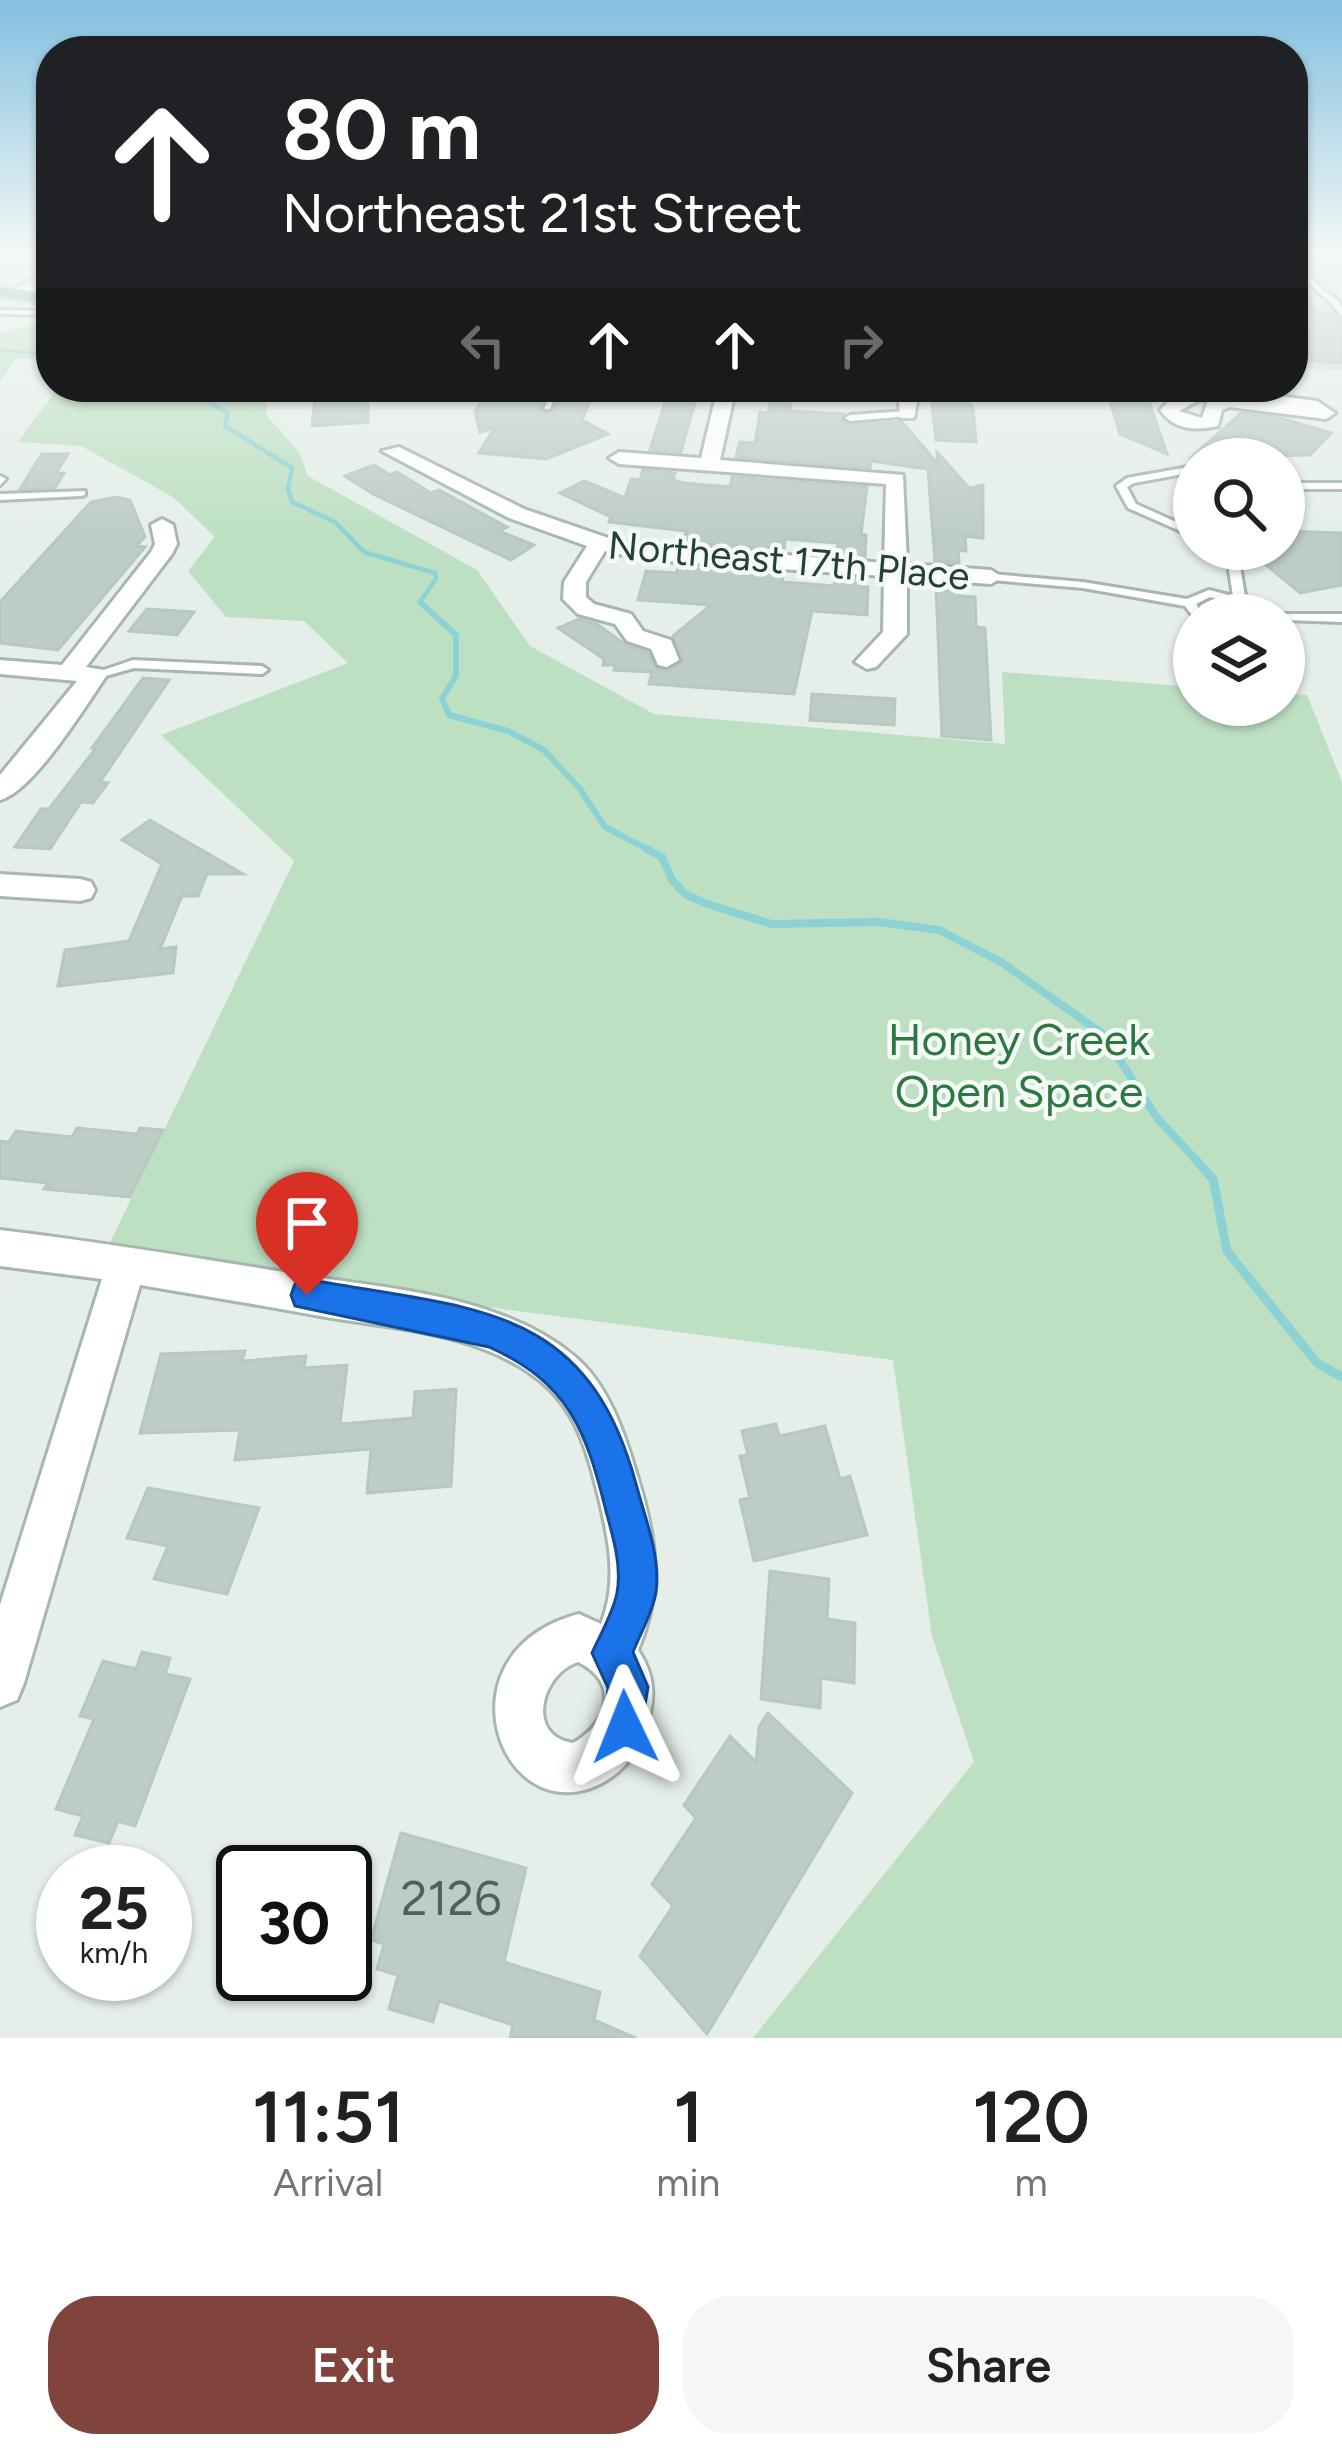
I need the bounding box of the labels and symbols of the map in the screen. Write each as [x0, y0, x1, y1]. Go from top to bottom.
street label: Northeast 17th Place [606, 521, 972, 600]
park label: Honey Creek Open Space [888, 1012, 1150, 1118]
pin [256, 1172, 358, 1295]
position arrow [562, 1664, 688, 1790]
speed limit sign: 30 [216, 1845, 372, 2001]
house number: 2126 [401, 1869, 501, 1927]

